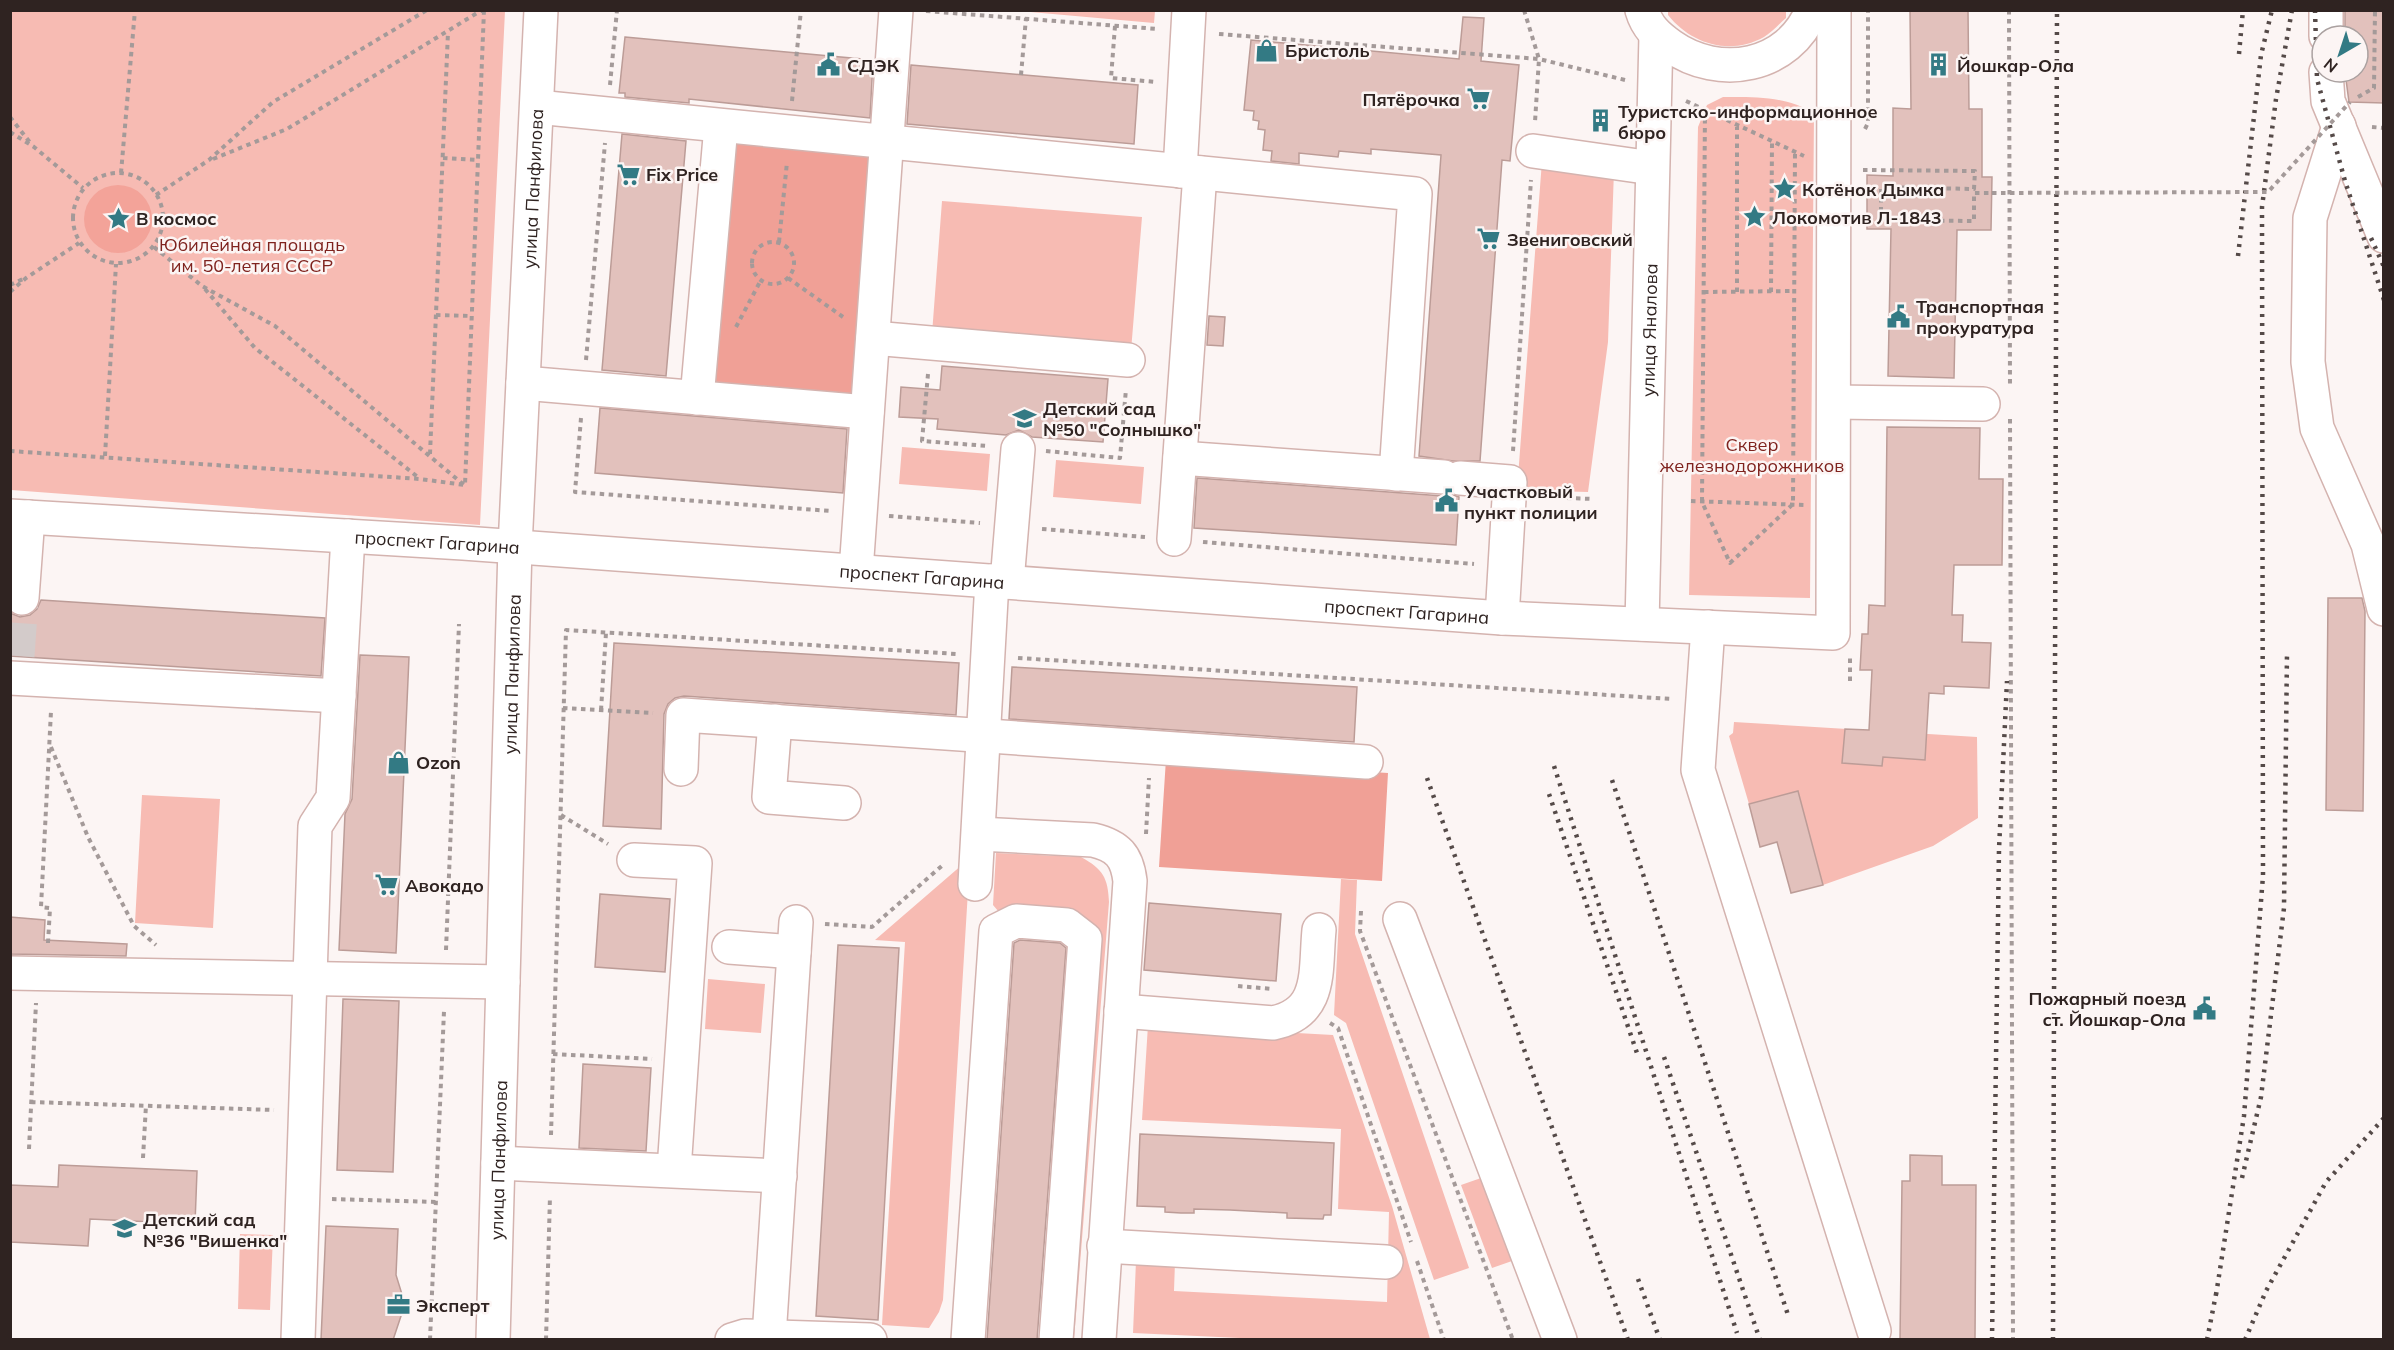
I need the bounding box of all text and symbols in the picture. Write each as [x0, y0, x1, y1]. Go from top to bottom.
north arrow [2310, 24, 2370, 84]
shop icon: Бристоль [1254, 37, 1280, 63]
place label: Бристоль [1285, 39, 1370, 62]
public building icon: СДЭК [816, 52, 842, 78]
building icon: Йошкар-Ола [1926, 52, 1952, 78]
place label: СДЭК [847, 54, 900, 77]
place label: Йошкар-Ола [1957, 54, 2074, 77]
text: N [2320, 54, 2342, 77]
supermarket icon: Пятёрочка [1465, 86, 1491, 112]
place label: Пятёрочка [1363, 88, 1460, 111]
place label: Туристско-информационное бюро [1618, 100, 1878, 144]
street label: улица Панфилова [517, 108, 548, 269]
building icon: Туристско-информационное бюро [1587, 108, 1613, 134]
supermarket icon: Fix Price [615, 161, 641, 187]
place label: Fix Price [646, 163, 718, 186]
place icon: Котёнок Дымка [1771, 176, 1797, 202]
place label: Котёнок Дымка [1802, 178, 1944, 201]
place icon: Локомотив Л-1843 [1741, 204, 1767, 230]
place icon: В космос [105, 205, 131, 231]
place label: Локомотив Л-1843 [1772, 206, 1942, 229]
place label: В космос [136, 207, 217, 230]
supermarket icon: Звениговский [1476, 226, 1502, 252]
place label: Звениговский [1507, 228, 1633, 251]
park label: Юбилейная площадь им. 50-летия СССР [159, 233, 345, 277]
street label: улица Яналова [1636, 263, 1662, 397]
place label: Транспортная прокуратура [1916, 295, 2044, 339]
public building icon: Транспортная прокуратура [1885, 303, 1911, 329]
place label: Детский сад №50 "Солнышко" [1043, 397, 1201, 441]
school or university icon: Детский сад №50 "Солнышко" [1012, 405, 1038, 431]
park label: Сквер железнодорожников [1660, 433, 1844, 477]
place label: Участковый пункт полиции [1463, 480, 1598, 524]
public building icon: Участковый пункт полиции [1433, 488, 1459, 514]
street label: проспект Гагарина [354, 525, 521, 559]
street label: проспект Гагарина [839, 559, 1005, 594]
street label: улица Панфилова [498, 594, 525, 755]
street label: проспект Гагарина [1323, 594, 1490, 629]
shop icon: Ozon [385, 749, 411, 775]
place label: Ozon [416, 751, 461, 774]
supermarket icon: Авокадо [374, 872, 400, 898]
place label: Авокадо [405, 874, 484, 897]
place label: Пожарный поезд ст. Йошкар-Ола [2029, 987, 2187, 1031]
public building icon: Пожарный поезд ст. Йошкар-Ола [2191, 995, 2217, 1021]
street label: улица Панфилова [484, 1080, 512, 1240]
place label: Детский сад №36 "Вишенка" [143, 1208, 287, 1252]
school or university icon: Детский сад №36 "Вишенка" [112, 1216, 138, 1242]
office icon: Эксперт [385, 1292, 411, 1318]
place label: Эксперт [416, 1294, 490, 1317]

